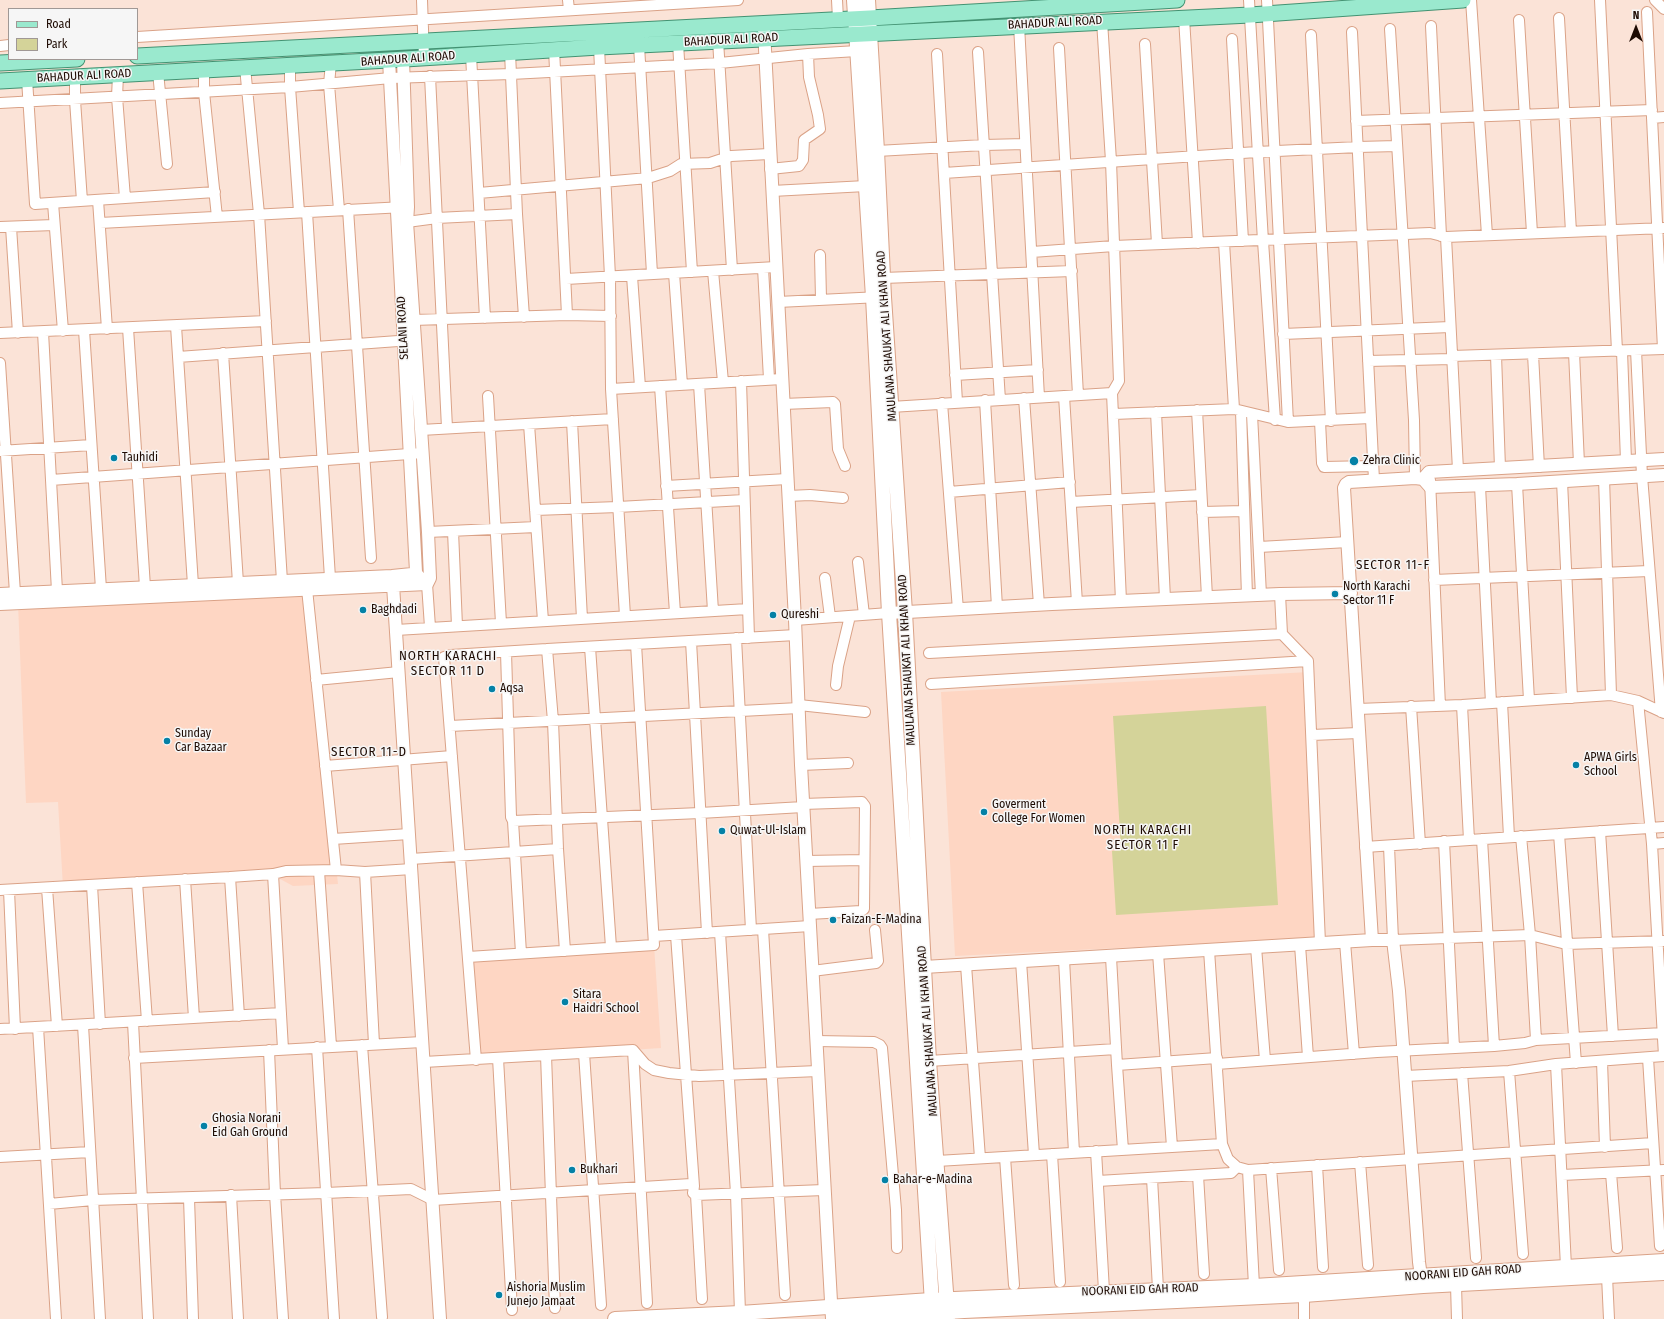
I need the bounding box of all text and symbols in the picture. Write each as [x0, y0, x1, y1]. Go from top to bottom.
legend [8, 8, 138, 60]
north arrow [1616, 8, 1656, 48]
text: N [1633, 9, 1639, 22]
street label: BAHADUR ALI ROAD [1007, 13, 1103, 33]
text: Road [46, 17, 71, 31]
street label: BAHADUR ALI ROAD [683, 30, 779, 50]
text: Park [46, 37, 67, 51]
street label: BAHADUR ALI ROAD [360, 49, 456, 69]
street label: BAHADUR ALI ROAD [36, 66, 132, 86]
street label: MAULANA SHAUKAT ALI KHAN ROAD [874, 250, 900, 422]
street label: SELANI ROAD [394, 296, 412, 360]
place label: Tauhidi [122, 451, 158, 465]
marker: Tauhidi [109, 453, 119, 463]
place label: Zehra Clinic [1363, 454, 1420, 468]
marker: Zehra Clinic [1348, 455, 1360, 467]
district label: SECTOR 11-F [1356, 557, 1430, 573]
street label: MAULANA SHAUKAT ALI KHAN ROAD [895, 574, 919, 746]
place label: North Karachi Sector 11 F [1343, 580, 1410, 608]
marker: North Karachi Sector 11 F [1330, 589, 1340, 599]
place label: Baghdadi [371, 603, 417, 617]
marker: Baghdadi [358, 605, 368, 615]
place label: Qureshi [781, 608, 819, 622]
marker: Qureshi [768, 610, 778, 620]
district label: NORTH KARACHI SECTOR 11 D [399, 648, 497, 679]
place label: Aqsa [500, 682, 524, 696]
marker: Aqsa [487, 684, 497, 694]
place label: Sunday Car Bazaar [175, 727, 227, 755]
marker: Sunday Car Bazaar [162, 736, 172, 746]
district label: SECTOR 11-D [331, 744, 407, 760]
place label: APWA Girls School [1584, 751, 1637, 779]
marker: APWA Girls School [1571, 760, 1581, 770]
place label: Goverment College For Women [992, 798, 1085, 826]
marker: Goverment College For Women [979, 807, 989, 817]
district label: NORTH KARACHI SECTOR 11 F [1094, 822, 1192, 853]
place label: Quwat-Ul-Islam [730, 824, 806, 838]
marker: Quwat-Ul-Islam [717, 826, 727, 836]
place label: Faizan-E-Madina [841, 913, 922, 927]
marker: Faizan-E-Madina [828, 915, 838, 925]
street label: MAULANA SHAUKAT ALI KHAN ROAD [915, 945, 941, 1117]
place label: Sitara Haidri School [573, 988, 639, 1016]
marker: Sitara Haidri School [560, 997, 570, 1007]
place label: Ghosia Norani Eid Gah Ground [212, 1112, 288, 1140]
marker: Ghosia Norani Eid Gah Ground [199, 1121, 209, 1131]
place label: Bukhari [580, 1163, 618, 1177]
marker: Bukhari [567, 1165, 577, 1175]
place label: Bahar-e-Madina [893, 1173, 972, 1187]
marker: Bahar-e-Madina [880, 1175, 890, 1185]
street label: NOORANI EID GAH ROAD [1404, 1262, 1522, 1284]
place label: Aishoria Muslim Junejo Jamaat [507, 1281, 585, 1309]
street label: NOORANI EID GAH ROAD [1081, 1281, 1199, 1299]
marker: Aishoria Muslim Junejo Jamaat [494, 1290, 504, 1300]

